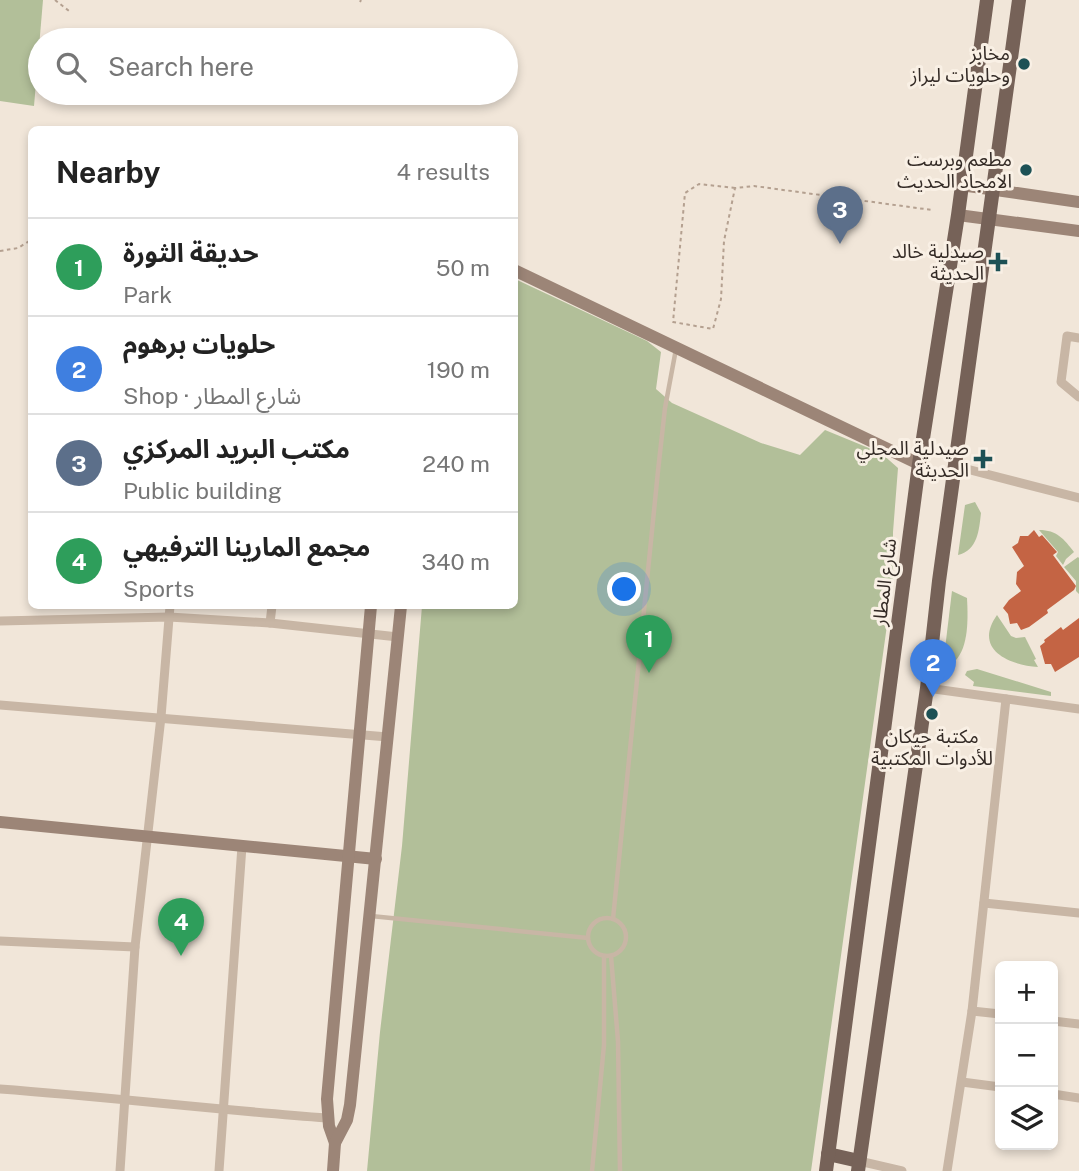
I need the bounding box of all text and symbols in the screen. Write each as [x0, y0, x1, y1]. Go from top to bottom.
search box [28, 28, 518, 105]
place label: مخابز وحلويات ليراز [909, 42, 1010, 87]
icon: search [52, 48, 90, 86]
text: Search here [108, 51, 254, 82]
marker: مخابز وحلويات ليراز [1016, 56, 1032, 72]
place label: مطعم وبرست الامجاد الحديث [897, 148, 1012, 192]
text: Nearby [56, 154, 160, 190]
text: 4 results [396, 158, 490, 185]
marker: مطعم وبرست الامجاد الحديث [1018, 162, 1034, 178]
pin: 3 [817, 186, 863, 244]
text: حديقة الثورة [123, 237, 259, 268]
place label: صيدلية خالد الحديثة [892, 240, 984, 284]
text: 1 [74, 254, 84, 281]
text: 50 m [436, 254, 490, 281]
marker: صيدلية خالد الحديثة [990, 254, 1006, 270]
text: Park [123, 281, 172, 308]
text: حلويات برهوم [123, 328, 275, 359]
text: 2 [72, 356, 86, 383]
text: 190 m [427, 356, 490, 383]
text: Shop · شارع المطار [123, 382, 301, 409]
text: مكتب البريد المركزي [123, 433, 350, 464]
place label: صيدلية المجلي الحديثة [857, 437, 969, 481]
text: 3 [71, 450, 87, 477]
text: 240 m [422, 450, 490, 477]
marker: صيدلية المجلي الحديثة [975, 451, 991, 467]
text: Public building [123, 477, 282, 504]
text: مجمع المارينا الترفيهي [123, 531, 370, 562]
street label: شارع المطار [868, 537, 903, 628]
text: 4 [71, 548, 87, 575]
text: 340 m [422, 548, 490, 575]
your location [607, 572, 641, 606]
text: Sports [123, 575, 194, 602]
pin: 1 [626, 615, 672, 673]
pin: 2 [910, 639, 956, 697]
marker: مكتبة حيكان للأدوات المكتبية [924, 706, 940, 722]
place label: مكتبة حيكان للأدوات المكتبية [871, 725, 993, 770]
pin: 4 [158, 898, 204, 956]
map controls [995, 961, 1058, 1150]
button: + [995, 961, 1058, 1024]
button: − [995, 1024, 1058, 1087]
button: layers [995, 1087, 1058, 1150]

